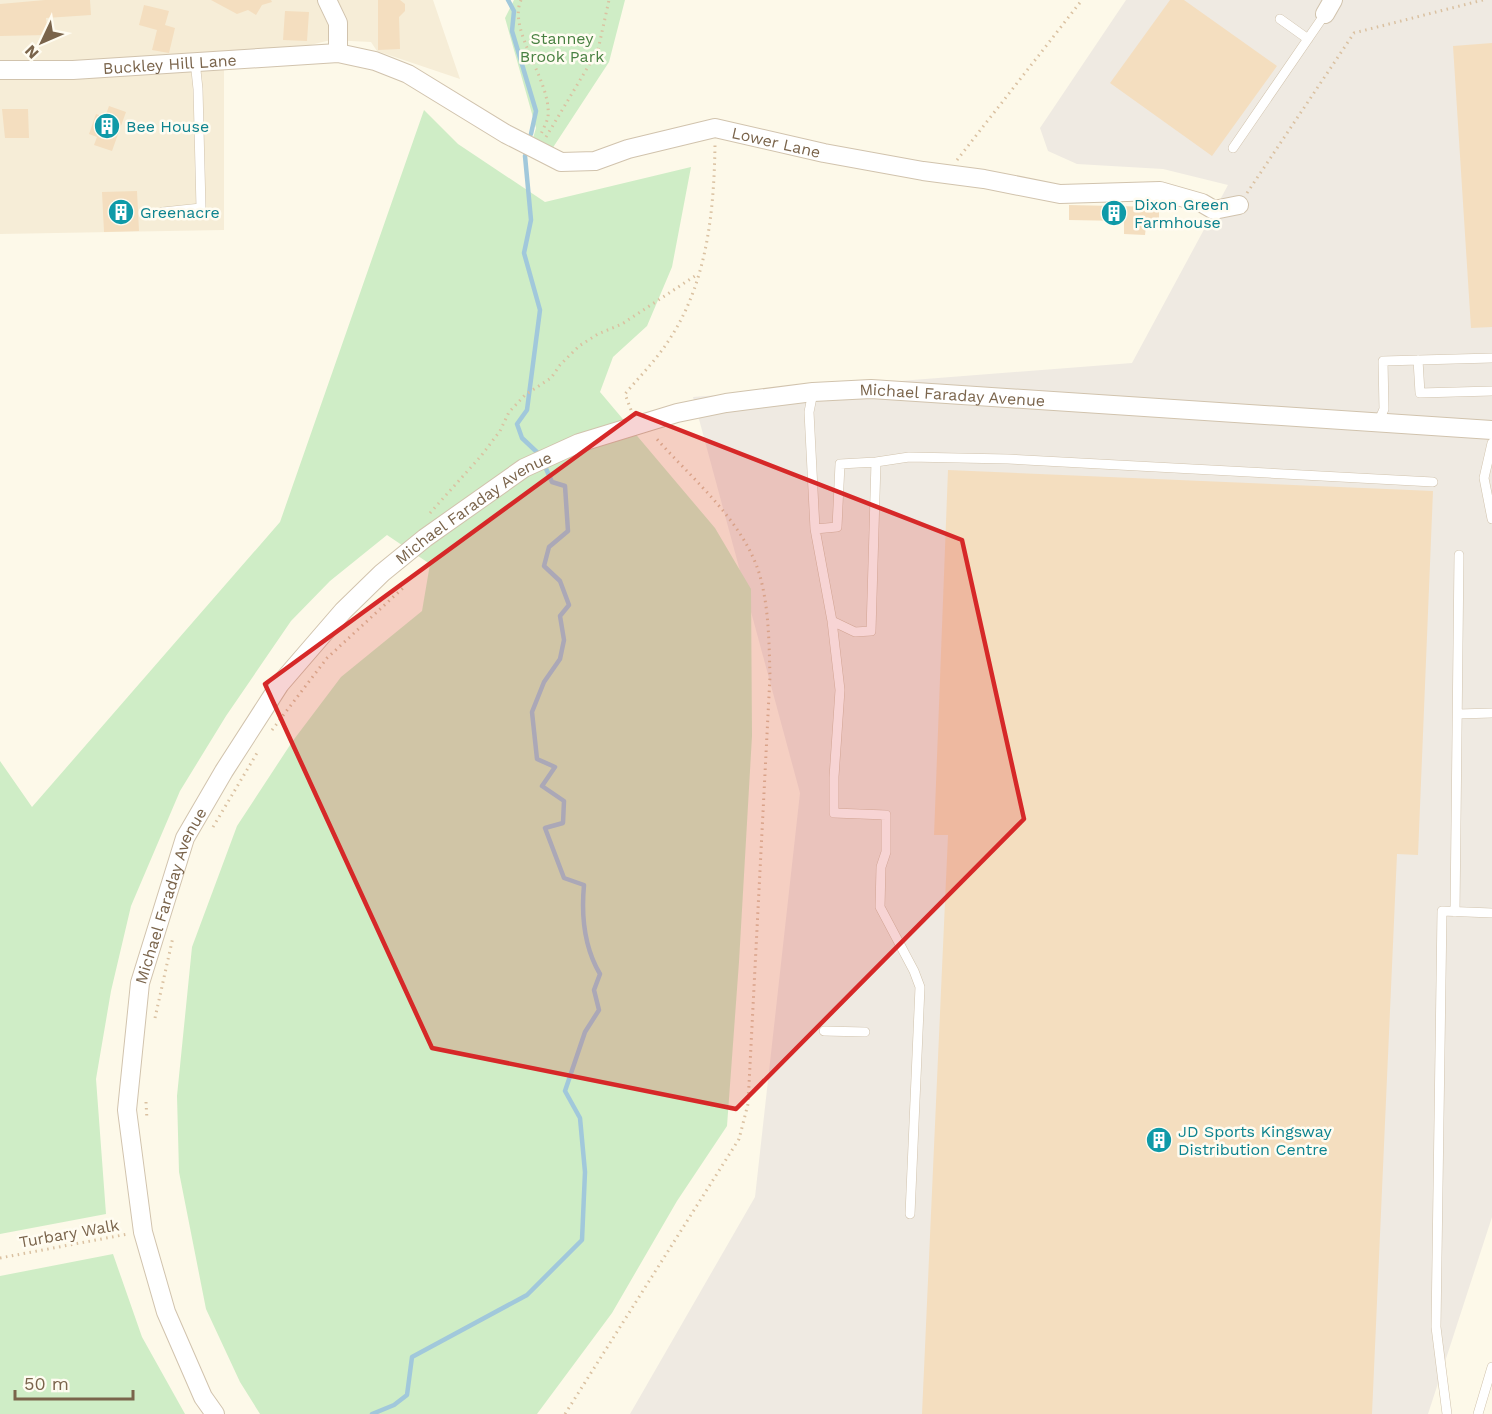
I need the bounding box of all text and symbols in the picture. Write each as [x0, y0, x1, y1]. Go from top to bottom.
north arrow [12, 12, 72, 72]
park label: Stanney Brook Park [520, 29, 604, 66]
text: N [21, 41, 43, 63]
street label: Buckley Hill Lane [102, 51, 237, 78]
building icon: Bee House [92, 111, 122, 141]
place label: Bee House [126, 117, 209, 136]
street label: Lower Lane [730, 123, 822, 162]
place label: Dixon Green Farmhouse [1134, 195, 1229, 232]
building icon: Greenacre [106, 197, 136, 227]
building icon: Dixon Green Farmhouse [1099, 198, 1129, 228]
place label: Greenacre [140, 203, 220, 222]
street label: Michael Faraday Avenue [859, 380, 1046, 410]
street label: Michael Faraday Avenue [392, 448, 555, 568]
street label: Michael Faraday Avenue [131, 804, 211, 987]
place label: JD Sports Kingsway Distribution Centre [1178, 1122, 1332, 1159]
building icon: JD Sports Kingsway Distribution Centre [1144, 1125, 1174, 1155]
street label: Turbary Walk [18, 1215, 121, 1252]
scale bar [15, 1363, 134, 1401]
text: 50 m [24, 1373, 69, 1394]

